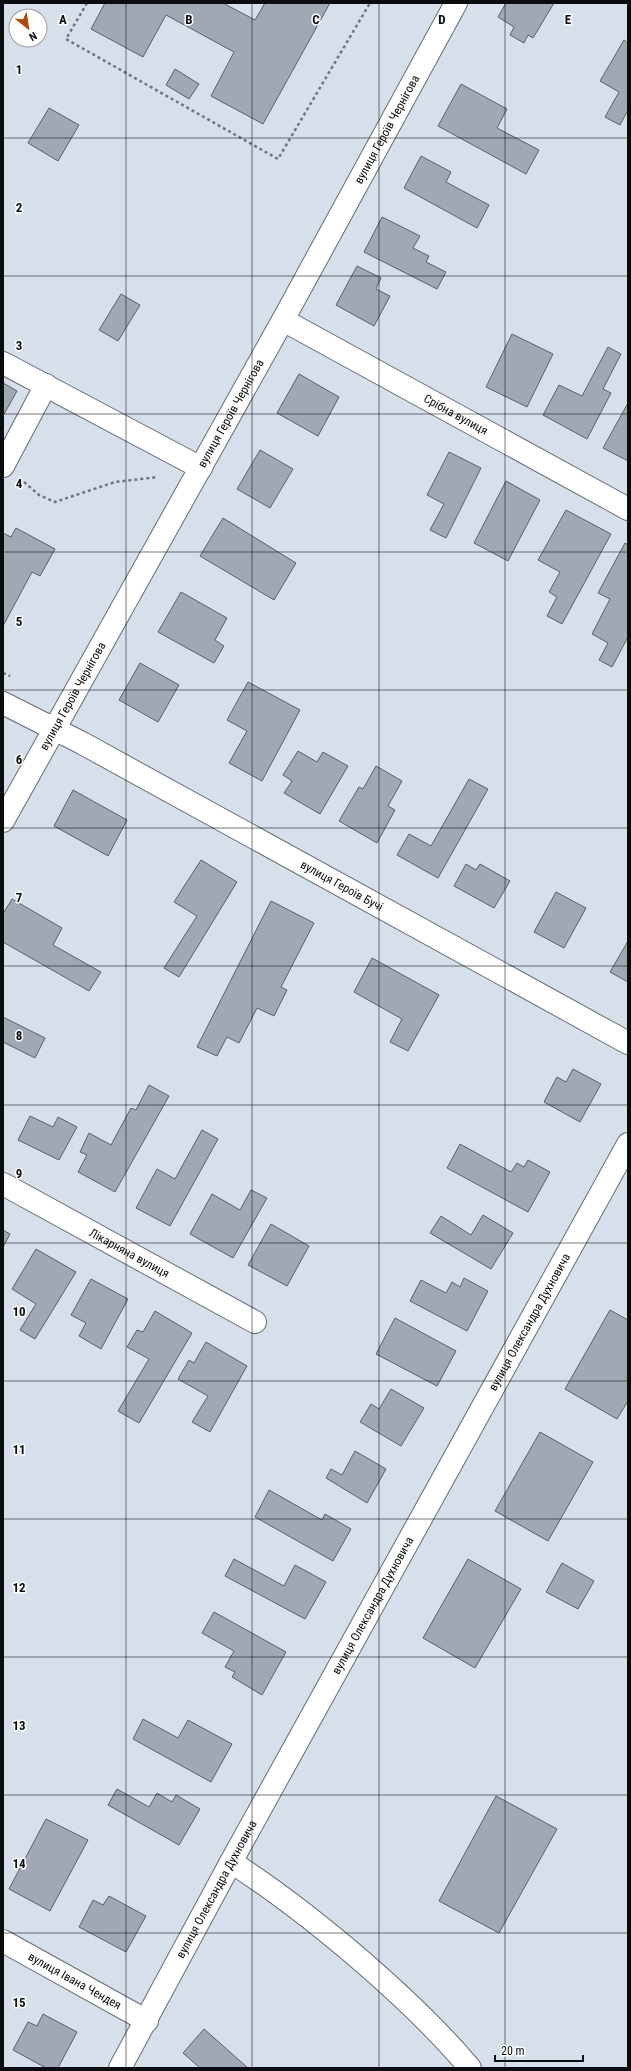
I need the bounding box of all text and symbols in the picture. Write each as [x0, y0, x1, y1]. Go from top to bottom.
north arrow [8, 8, 48, 48]
text: A [59, 12, 67, 27]
text: B [185, 12, 193, 27]
text: C [312, 12, 320, 27]
text: D [438, 12, 446, 27]
text: E [565, 12, 572, 27]
text: N [26, 29, 39, 44]
text: 1 [16, 62, 22, 77]
street label: вулиця Героїв Чернігова [352, 72, 422, 186]
text: 2 [16, 200, 23, 215]
text: 3 [16, 338, 22, 353]
street label: вулиця Героїв Чернігова [195, 357, 267, 470]
street label: Срібна вулиця [421, 391, 490, 438]
text: 4 [16, 476, 23, 491]
text: 5 [16, 614, 23, 629]
street label: вулиця Героїв Чернігова [37, 639, 109, 753]
text: 6 [16, 752, 23, 767]
street label: вулиця Героїв Бучі [298, 857, 386, 914]
text: 7 [16, 890, 23, 905]
text: 8 [16, 1028, 22, 1043]
text: 9 [16, 1166, 22, 1181]
street label: Лікарняна вулиця [87, 1226, 172, 1281]
street label: вулиця Олександра Духновича [486, 1251, 573, 1393]
text: 10 [12, 1304, 26, 1319]
text: 11 [12, 1442, 26, 1457]
street label: вулиця Олександра Духновича [329, 1534, 416, 1677]
text: 12 [12, 1580, 26, 1595]
text: 13 [12, 1718, 26, 1733]
street label: вулиця Олександра Духновича [173, 1818, 260, 1961]
text: 14 [12, 1856, 26, 1871]
street label: вулиця Івана Чендея [26, 1949, 124, 2012]
text: 15 [12, 1995, 26, 2010]
scale bar [495, 2037, 583, 2063]
text: 20 m [501, 2044, 525, 2058]

